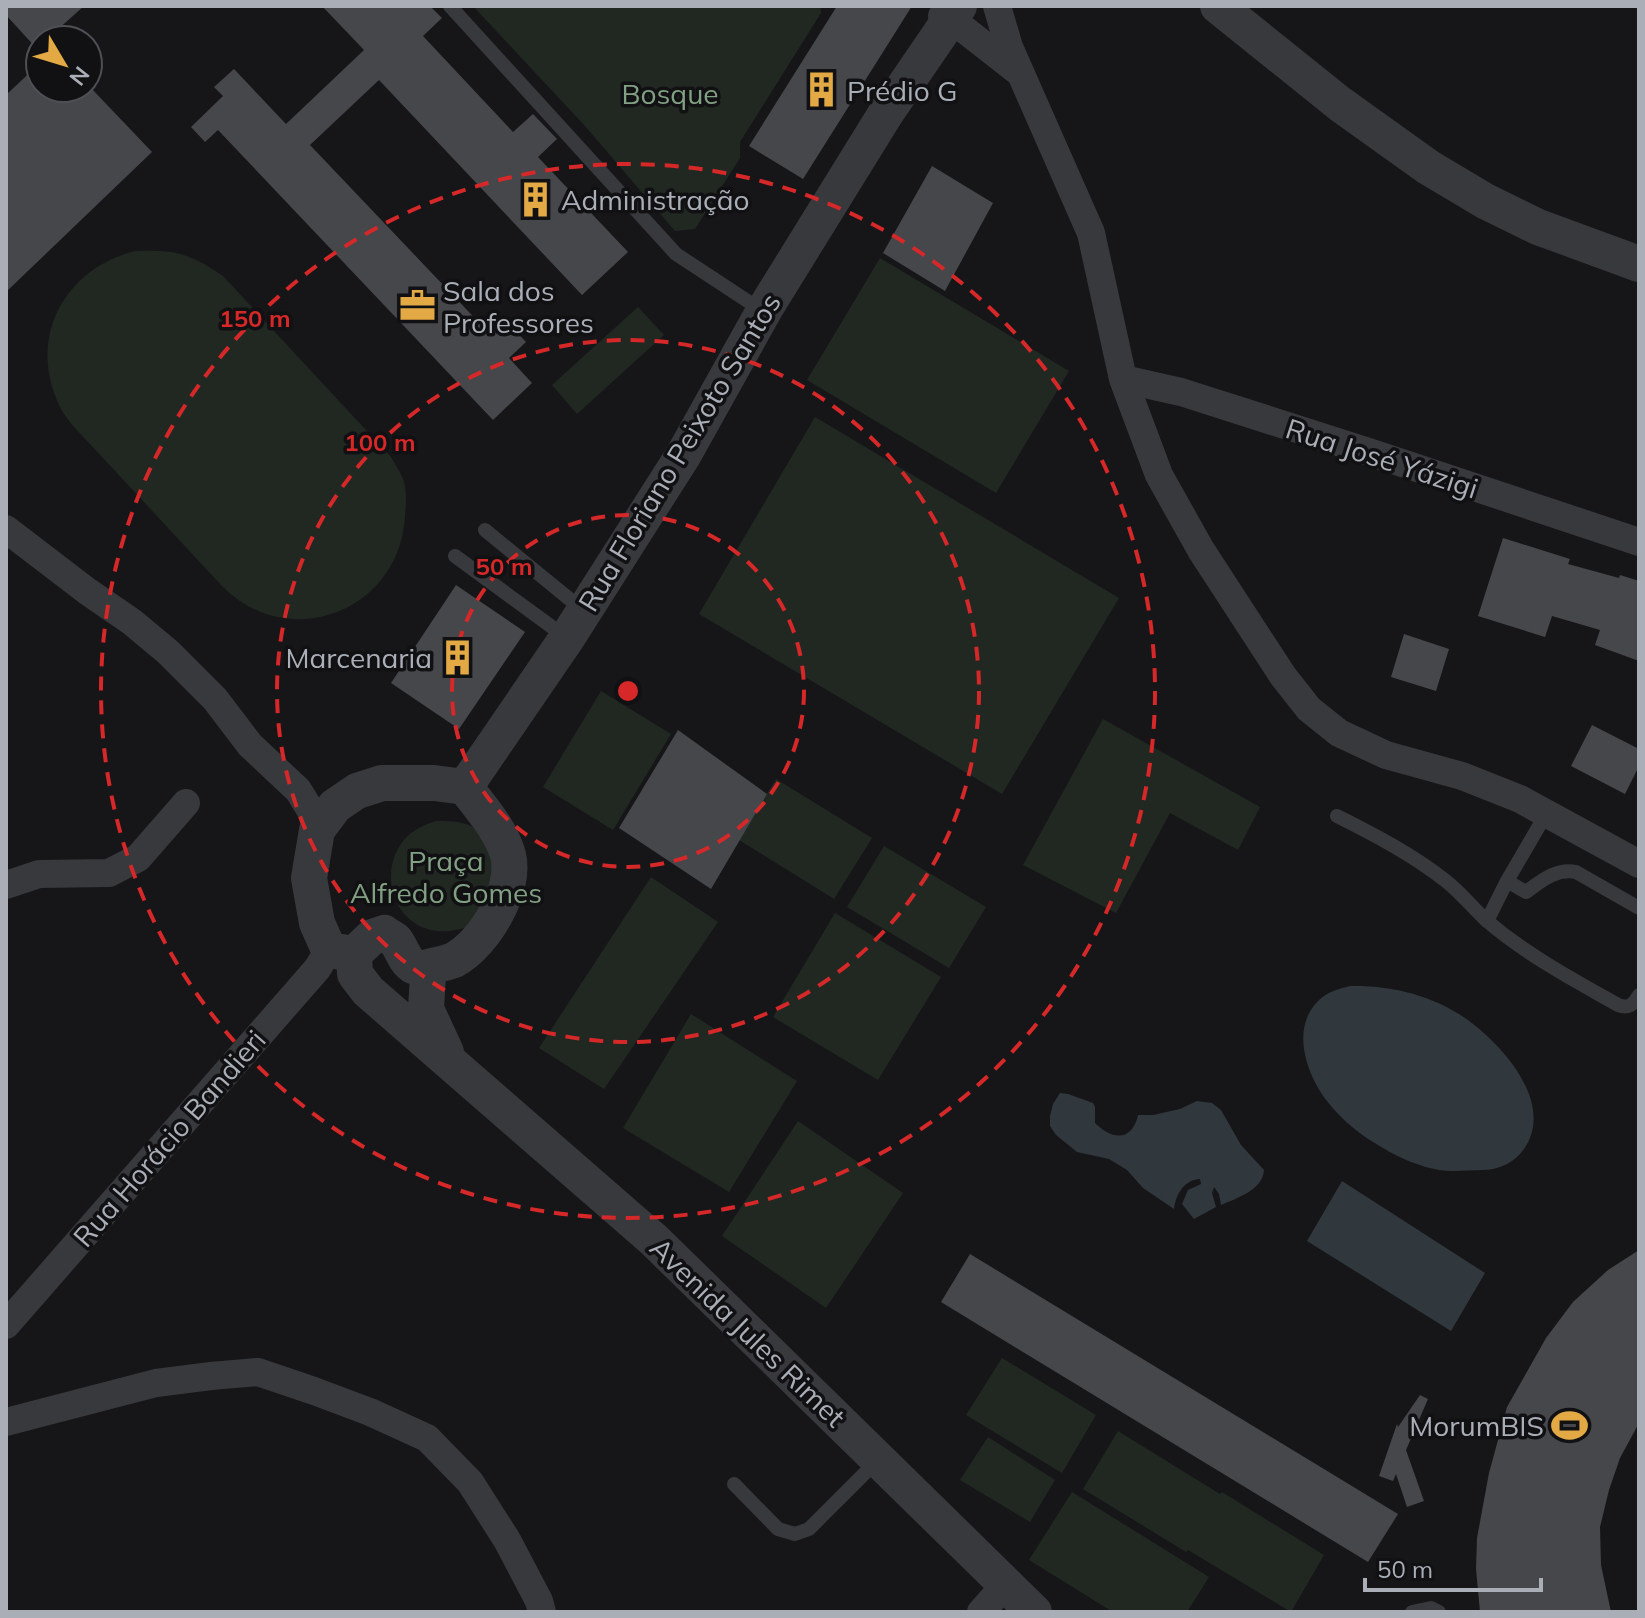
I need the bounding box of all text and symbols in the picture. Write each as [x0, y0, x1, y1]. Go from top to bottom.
north arrow [24, 24, 104, 104]
text: N [64, 61, 96, 91]
building icon: Prédio G [802, 71, 840, 109]
place label: Prédio G [847, 73, 957, 108]
park label: Bosque [621, 76, 719, 111]
building icon: Administração [516, 180, 554, 218]
place label: Administração [561, 182, 750, 217]
place label: Sala dos Professores [443, 273, 594, 340]
office icon: Sala dos Professores [398, 287, 436, 325]
street label: Rua Floriano Peixoto Santos [570, 287, 788, 617]
text: 150 m [219, 303, 291, 333]
street label: Rua José Yázigi [1282, 410, 1482, 506]
text: 100 m [344, 427, 416, 457]
text: 50 m [476, 551, 532, 581]
building icon: Marcenaria [439, 638, 477, 676]
place label: Marcenaria [286, 640, 432, 675]
centre of rings [614, 677, 642, 705]
park label: Praça Alfredo Gomes [350, 843, 542, 910]
street label: Rua Horácio Bandieri [65, 1023, 273, 1253]
street label: Avenida Jules Rimet [643, 1230, 853, 1434]
sports icon: MorumBIS [1551, 1406, 1589, 1444]
place label: MorumBIS [1409, 1408, 1544, 1443]
scale bar [1365, 1542, 1541, 1592]
text: 50 m [1377, 1554, 1433, 1584]

